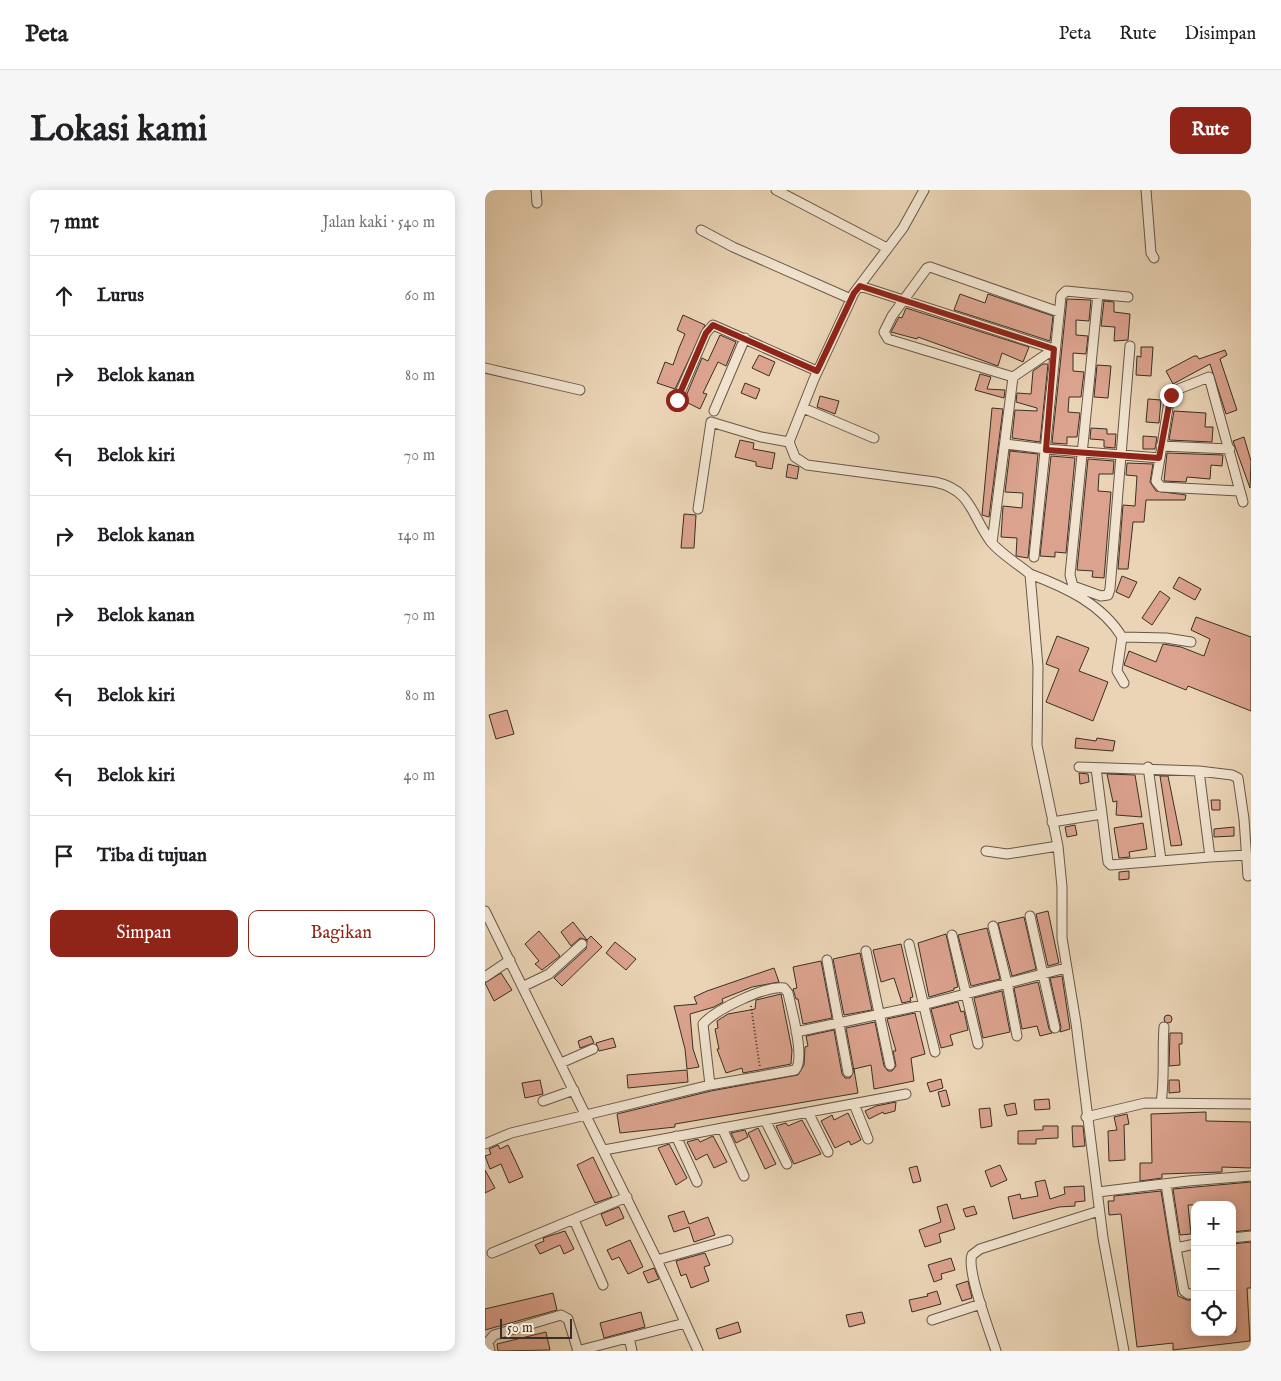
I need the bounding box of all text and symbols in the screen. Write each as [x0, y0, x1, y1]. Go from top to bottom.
text: Peta [25, 19, 68, 50]
text: Peta [1059, 23, 1091, 46]
text: Rute [1119, 23, 1157, 46]
text: Disimpan [1185, 23, 1256, 46]
button: Rute [1170, 107, 1251, 154]
text: Lokasi kami [30, 108, 207, 153]
text: 7 mnt [50, 209, 99, 236]
text: Jalan kaki · 540 m [323, 213, 435, 233]
icon: ahead [50, 282, 78, 310]
text: Lurus [97, 284, 144, 308]
text: 60 m [405, 286, 435, 306]
icon: right [50, 362, 78, 390]
text: Belok kanan [97, 364, 195, 388]
text: 80 m [405, 366, 435, 386]
route end [1160, 384, 1183, 407]
route start [666, 389, 689, 412]
icon: left [50, 442, 78, 470]
text: Belok kiri [97, 444, 175, 468]
text: 70 m [404, 446, 435, 466]
icon: right [50, 522, 78, 550]
text: Belok kanan [97, 524, 195, 548]
text: 140 m [397, 526, 435, 546]
icon: right [50, 602, 78, 630]
text: Belok kanan [97, 604, 195, 628]
text: 70 m [404, 606, 435, 626]
icon: left [50, 682, 78, 710]
text: Belok kiri [97, 684, 175, 708]
text: 80 m [405, 686, 435, 706]
icon: left [50, 762, 78, 790]
text: Belok kiri [97, 764, 175, 788]
text: 40 m [403, 766, 435, 786]
icon: arrive [50, 842, 78, 870]
text: Tiba di tujuan [97, 844, 207, 868]
button: Simpan [50, 910, 238, 957]
button: Bagikan [248, 910, 435, 957]
map controls [1191, 1201, 1236, 1336]
button: + [1191, 1201, 1236, 1246]
button: − [1191, 1246, 1236, 1291]
button: locate [1191, 1291, 1236, 1336]
scale bar [500, 1316, 573, 1339]
text: 50 m [507, 1319, 533, 1337]

